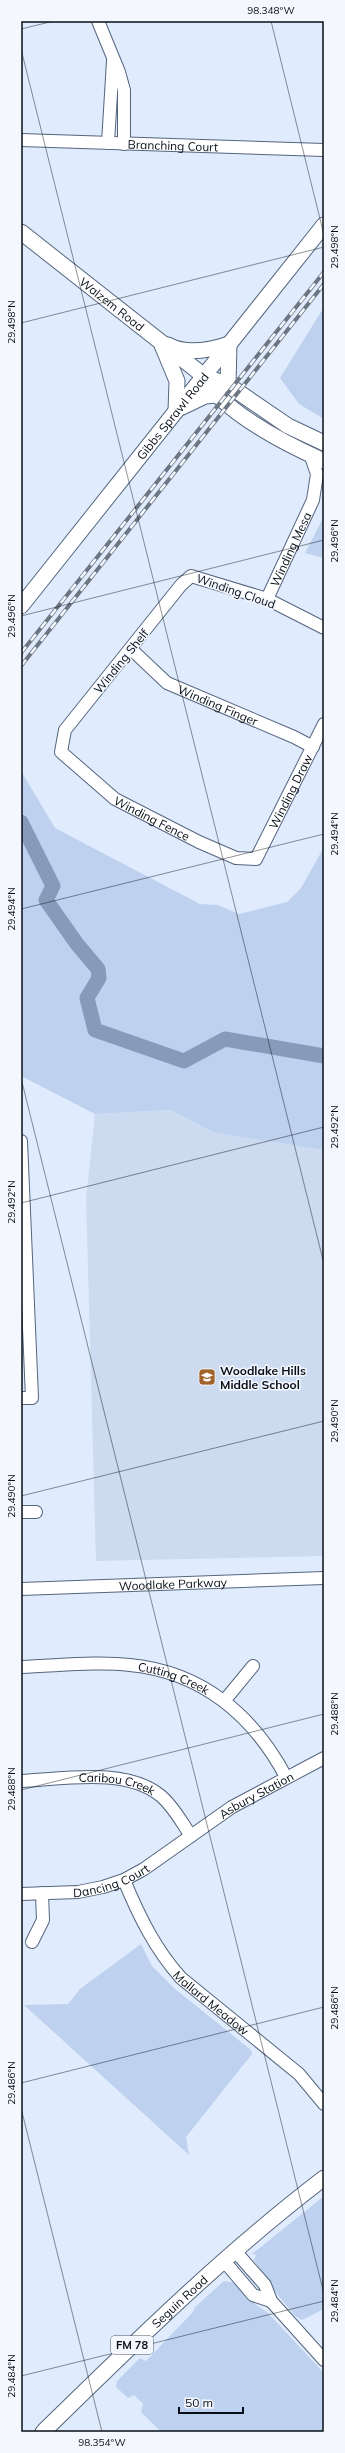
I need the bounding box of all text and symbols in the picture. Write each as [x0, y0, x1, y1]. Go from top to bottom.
text: 98.348°W [247, 4, 295, 17]
street label: Branching Court [127, 136, 218, 154]
text: 29.498°N [328, 225, 341, 269]
street label: Walzem Road [77, 274, 148, 334]
text: 29.498°N [5, 300, 18, 344]
street label: Gibbs Sprawl Road [133, 369, 211, 462]
street label: Winding Mesa [266, 509, 314, 589]
text: 29.496°N [328, 519, 341, 563]
street label: Winding Cloud [194, 570, 278, 612]
text: 29.496°N [5, 594, 18, 638]
street label: Winding Shelf [90, 625, 152, 696]
street label: Winding Finger [176, 681, 261, 729]
street label: Winding Draw [265, 751, 315, 831]
street label: Winding Fence [112, 792, 192, 844]
text: 29.494°N [328, 812, 341, 856]
text: 29.494°N [5, 887, 18, 931]
text: 29.492°N [328, 1105, 341, 1149]
text: 29.492°N [5, 1180, 18, 1224]
place label: Woodlake Hills Middle School [220, 1363, 306, 1392]
school or university icon: Woodlake Hills Middle School [197, 1367, 217, 1387]
text: 29.490°N [328, 1399, 341, 1443]
text: 29.490°N [5, 1474, 18, 1518]
street label: Woodlake Parkway [119, 1574, 228, 1593]
street label: Cutting Creek [137, 1659, 213, 1698]
text: 29.488°N [328, 1692, 341, 1736]
text: 29.488°N [5, 1767, 18, 1811]
street label: Asbury Station [216, 1768, 296, 1822]
street label: Caribou Creek [79, 1769, 159, 1798]
street label: Dancing Court [73, 1860, 152, 1900]
street label: Mallard Meadow [170, 1967, 253, 2038]
text: 29.486°N [328, 1986, 341, 2030]
text: 29.486°N [5, 2061, 18, 2105]
street label: Seguin Road [148, 2272, 210, 2331]
text: 29.484°N [328, 2279, 341, 2323]
road number: FM 78 [111, 2336, 153, 2354]
text: 29.484°N [5, 2354, 18, 2398]
scale bar [179, 2389, 243, 2415]
text: 50 m [185, 2395, 213, 2410]
text: 98.354°W [78, 2436, 126, 2449]

